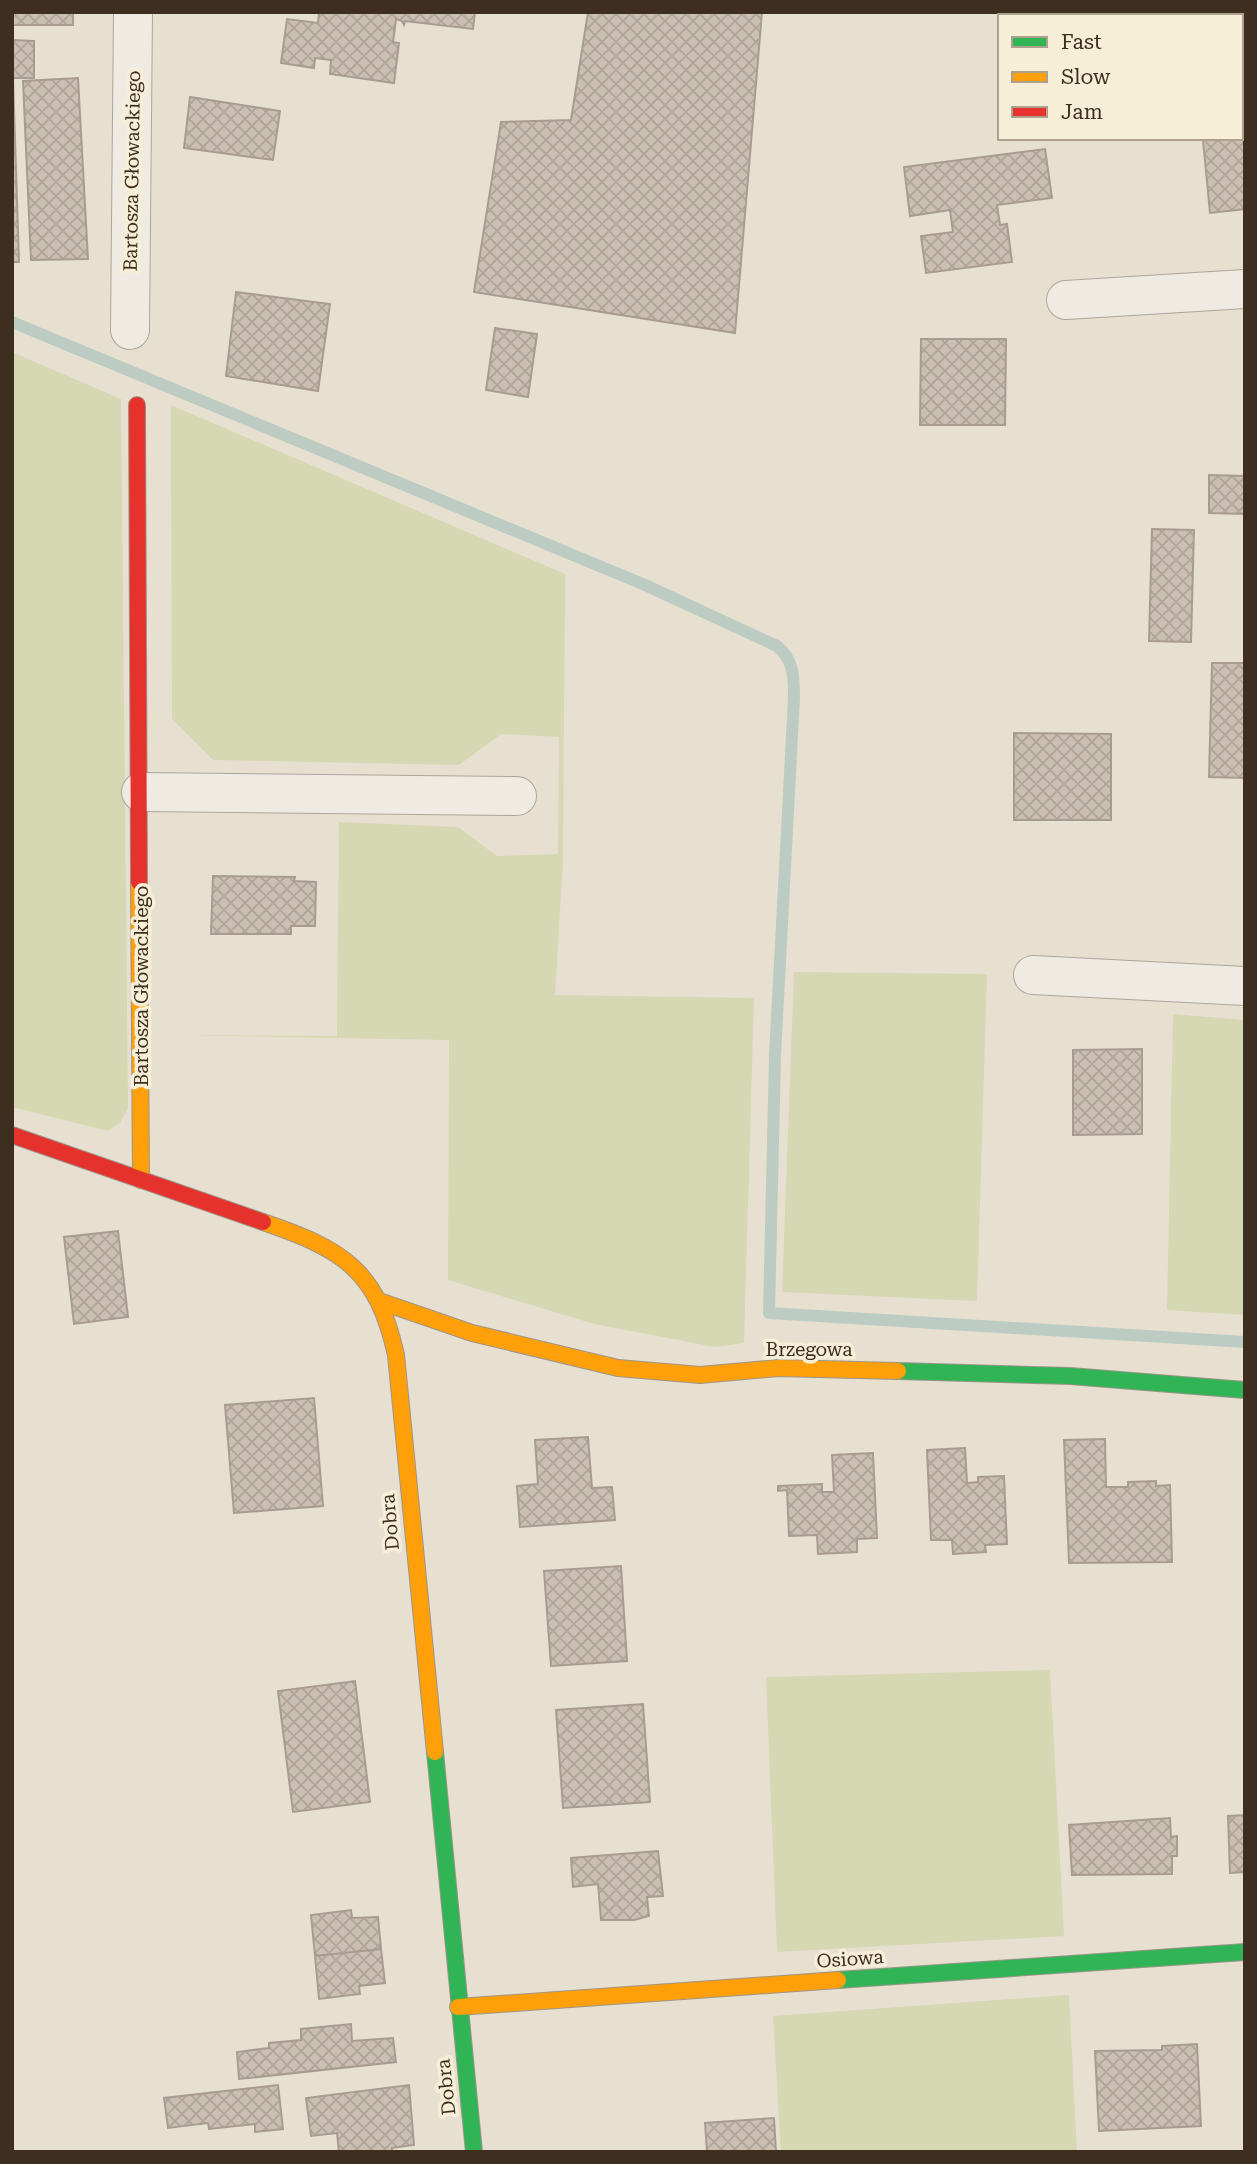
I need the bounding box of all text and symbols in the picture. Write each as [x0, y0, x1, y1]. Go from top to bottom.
legend [998, 14, 1243, 140]
text: Fast [1061, 30, 1102, 54]
text: Slow [1061, 65, 1111, 89]
street label: Bartosza Głowackiego [119, 70, 145, 272]
text: Jam [1061, 100, 1103, 124]
street label: Bartosza Głowackiego [130, 885, 153, 1087]
street label: Brzegowa [765, 1338, 853, 1361]
street label: Dobra [376, 1492, 404, 1551]
street label: Osiowa [816, 1945, 885, 1973]
street label: Dobra [432, 2057, 460, 2116]

